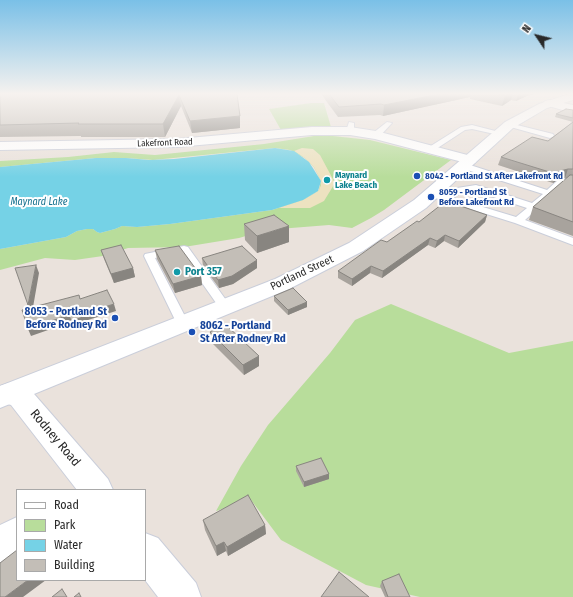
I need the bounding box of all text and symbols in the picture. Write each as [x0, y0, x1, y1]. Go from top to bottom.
north arrow [517, 16, 557, 56]
text: N [520, 22, 534, 35]
street label: Lakefront Road [137, 137, 193, 149]
place label: Maynard Lake Beach [335, 170, 377, 191]
marker: 8042 - Portland St After Lakefront Rd [412, 171, 422, 181]
place label: 8042 - Portland St After Lakefront Rd [425, 171, 563, 181]
marker: Maynard Lake Beach [322, 175, 332, 185]
place label: 8059 - Portland St Before Lakefront Rd [439, 187, 514, 208]
marker: 8059 - Portland St Before Lakefront Rd [426, 192, 436, 202]
water label: Maynard Lake [11, 196, 67, 208]
street label: Portland Street [268, 253, 336, 293]
place label: Port 357 [185, 265, 222, 279]
marker: Port 357 [172, 267, 182, 277]
place label: 8053 - Portland St Before Rodney Rd [25, 305, 107, 331]
marker: 8053 - Portland St Before Rodney Rd [110, 313, 120, 323]
place label: 8062 - Portland St After Rodney Rd [200, 319, 286, 345]
marker: 8062 - Portland St After Rodney Rd [187, 327, 197, 337]
street label: Rodney Road [27, 406, 83, 470]
legend [16, 489, 146, 581]
text: Road [54, 498, 79, 512]
text: Park [54, 518, 75, 532]
text: Water [54, 538, 82, 552]
text: Building [54, 558, 94, 572]

